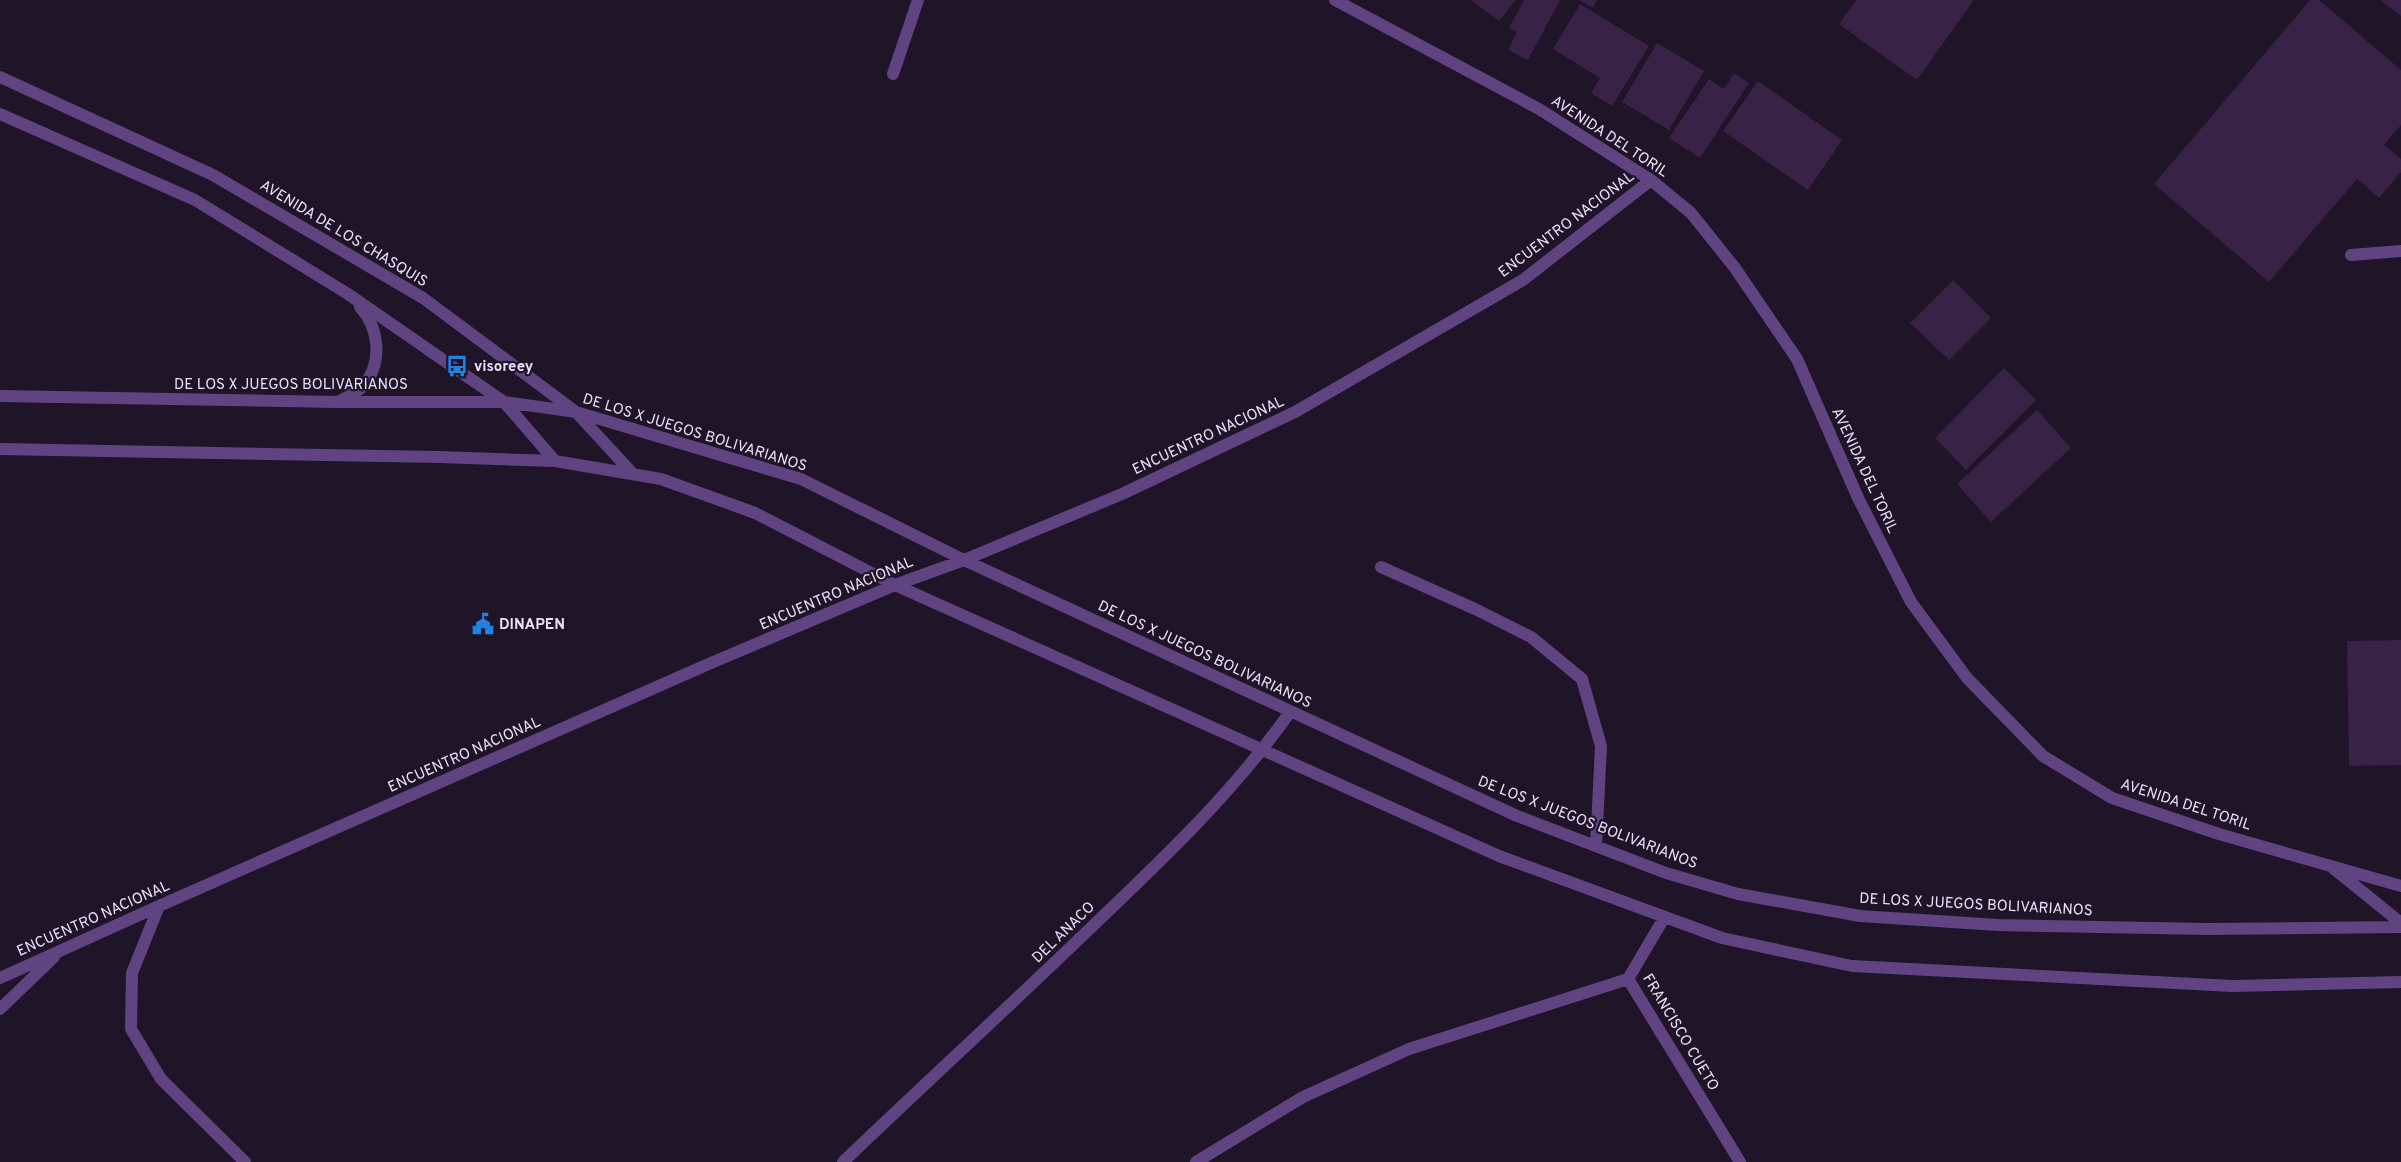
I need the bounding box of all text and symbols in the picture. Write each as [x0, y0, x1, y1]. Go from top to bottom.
street label: AVENIDA DEL TORIL [1547, 92, 1671, 182]
street label: ENCUENTRO NACIONAL [1495, 168, 1639, 282]
street label: AVENIDA DE LOS CHASQUIS [256, 177, 431, 292]
bus stop icon: visoreey [444, 353, 470, 379]
place label: visoreey [474, 358, 534, 377]
street label: DE LOS X JUEGOS BOLIVARIANOS [174, 376, 408, 395]
street label: DE LOS X JUEGOS BOLIVARIANOS [580, 390, 809, 477]
street label: ENCUENTRO NACIONAL [1130, 393, 1288, 480]
street label: AVENIDA DEL TORIL [1826, 405, 1901, 536]
street label: ENCUENTRO NACIONAL [757, 553, 916, 635]
street label: DE LOS X JUEGOS BOLIVARIANOS [1094, 597, 1314, 713]
public building icon: DINAPEN [470, 611, 496, 637]
place label: DINAPEN [499, 616, 565, 635]
street label: ENCUENTRO NACIONAL [385, 713, 544, 798]
street label: DE LOS X JUEGOS BOLIVARIANOS [1475, 773, 1700, 874]
street label: AVENIDA DEL TORIL [2118, 775, 2253, 836]
street label: ENCUENTRO NACIONAL [14, 877, 173, 962]
street label: DE LOS X JUEGOS BOLIVARIANOS [1859, 890, 2093, 921]
street label: DEL ANACO [1029, 898, 1099, 968]
street label: FRANCISCO CUETO [1637, 971, 1722, 1095]

